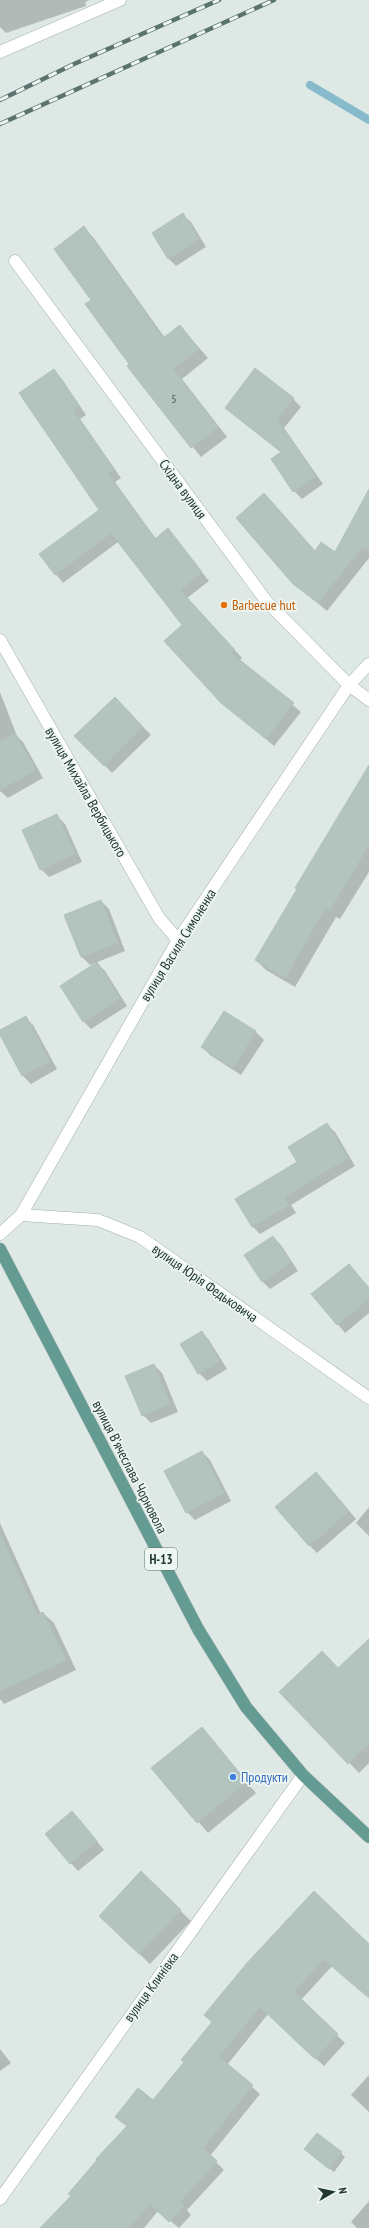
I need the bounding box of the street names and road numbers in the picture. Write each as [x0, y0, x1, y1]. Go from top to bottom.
street label: Східна вулиця [155, 455, 211, 523]
street label: вулиця Михайла Вербицького [41, 724, 131, 860]
street label: вулиця Василя Симоненка [136, 885, 220, 1005]
street label: вулиця Юрія Федьковича [149, 1240, 261, 1326]
street label: вулиця Вʼячеслава Чорновола [89, 1397, 171, 1537]
road number: Н-13 [145, 1548, 177, 1570]
street label: вулиця Клинівка [120, 1949, 182, 2025]

